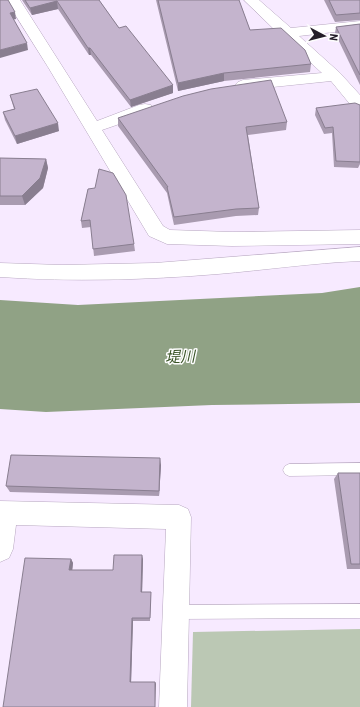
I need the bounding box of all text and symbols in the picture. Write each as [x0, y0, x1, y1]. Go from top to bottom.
north arrow [304, 16, 344, 56]
text: N [327, 33, 340, 42]
water label: 堤川 [165, 347, 197, 367]

